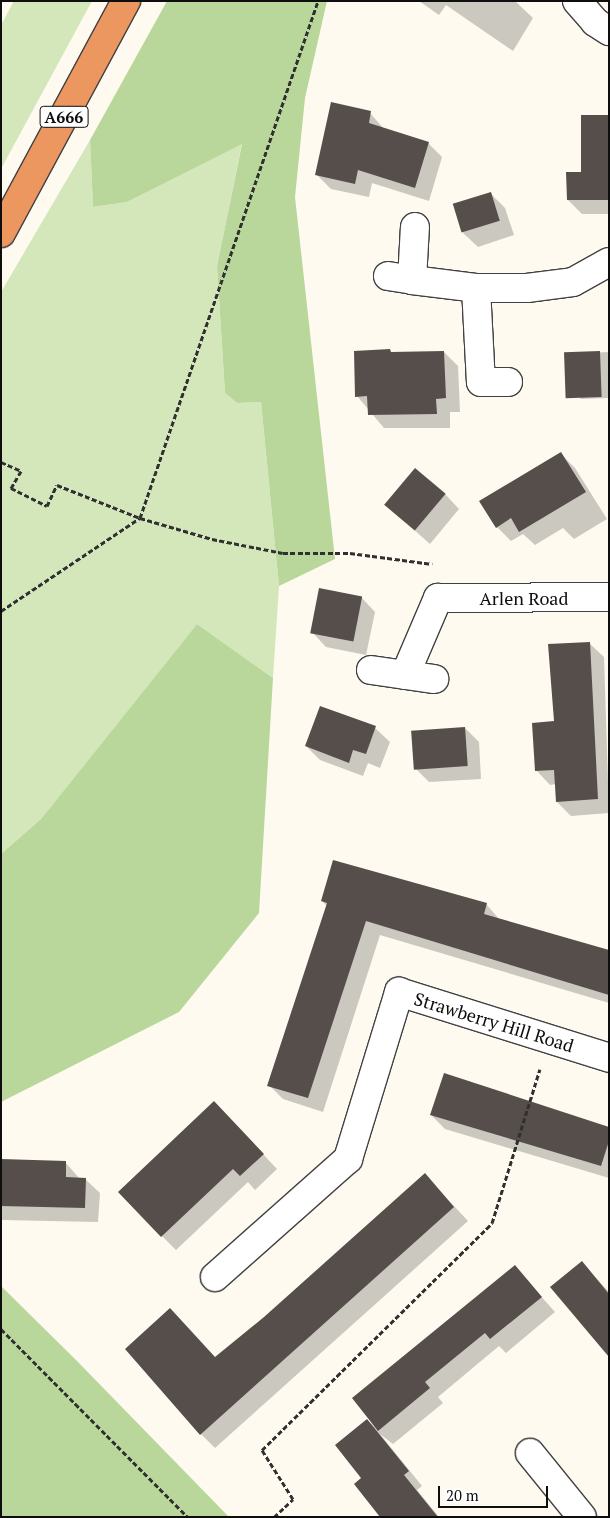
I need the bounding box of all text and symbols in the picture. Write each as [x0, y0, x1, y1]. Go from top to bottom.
road number: A666 [39, 104, 89, 130]
street label: Arlen Road [480, 587, 568, 609]
street label: Strawberry Hill Road [412, 987, 576, 1057]
scale bar [440, 1476, 550, 1508]
text: 20 m [446, 1485, 479, 1505]

